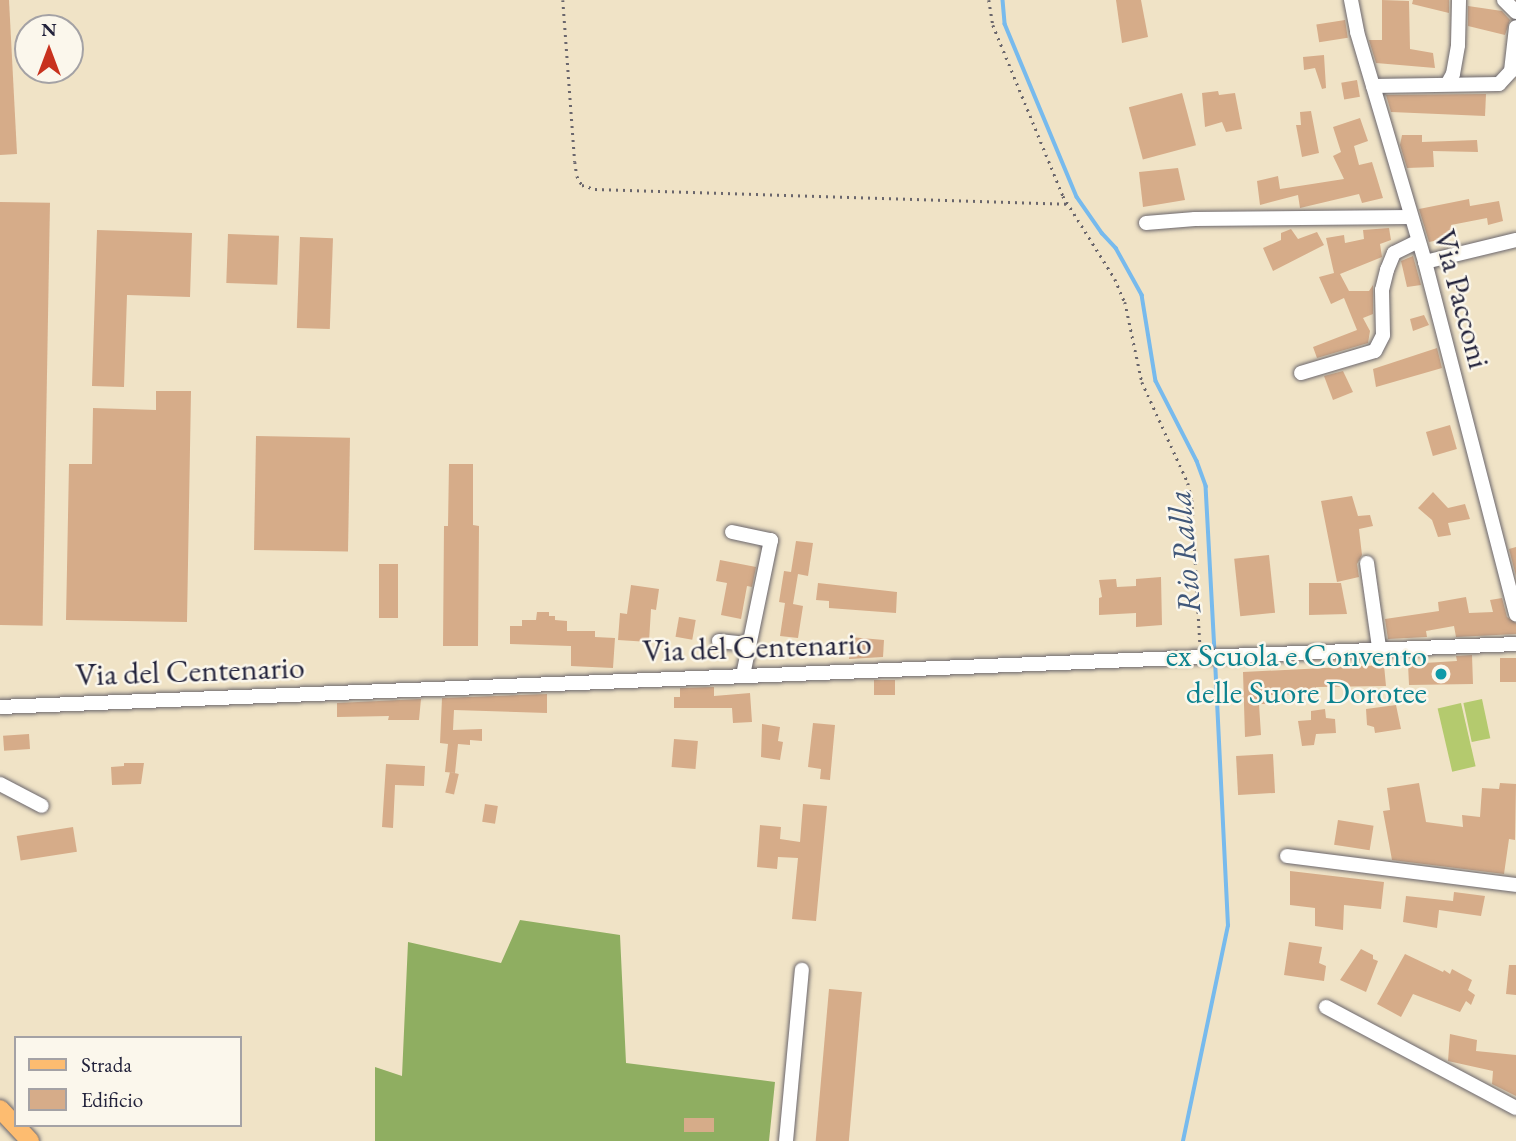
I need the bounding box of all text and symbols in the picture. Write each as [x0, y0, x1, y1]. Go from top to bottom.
north arrow [14, 14, 84, 84]
text: N [41, 17, 57, 42]
street label: Via Pacconi [1425, 225, 1499, 373]
water label: Rio Ralla [1159, 489, 1209, 615]
street label: Via del Centenario [642, 624, 872, 670]
place label: ex Scuola e Convento delle Suore Dorotee [1166, 637, 1427, 712]
street label: Via del Centenario [75, 648, 305, 694]
marker: ex Scuola e Convento delle Suore Dorotee [1433, 666, 1449, 682]
legend [14, 1036, 242, 1127]
text: Strada [81, 1051, 132, 1078]
text: Edificio [81, 1086, 143, 1113]

